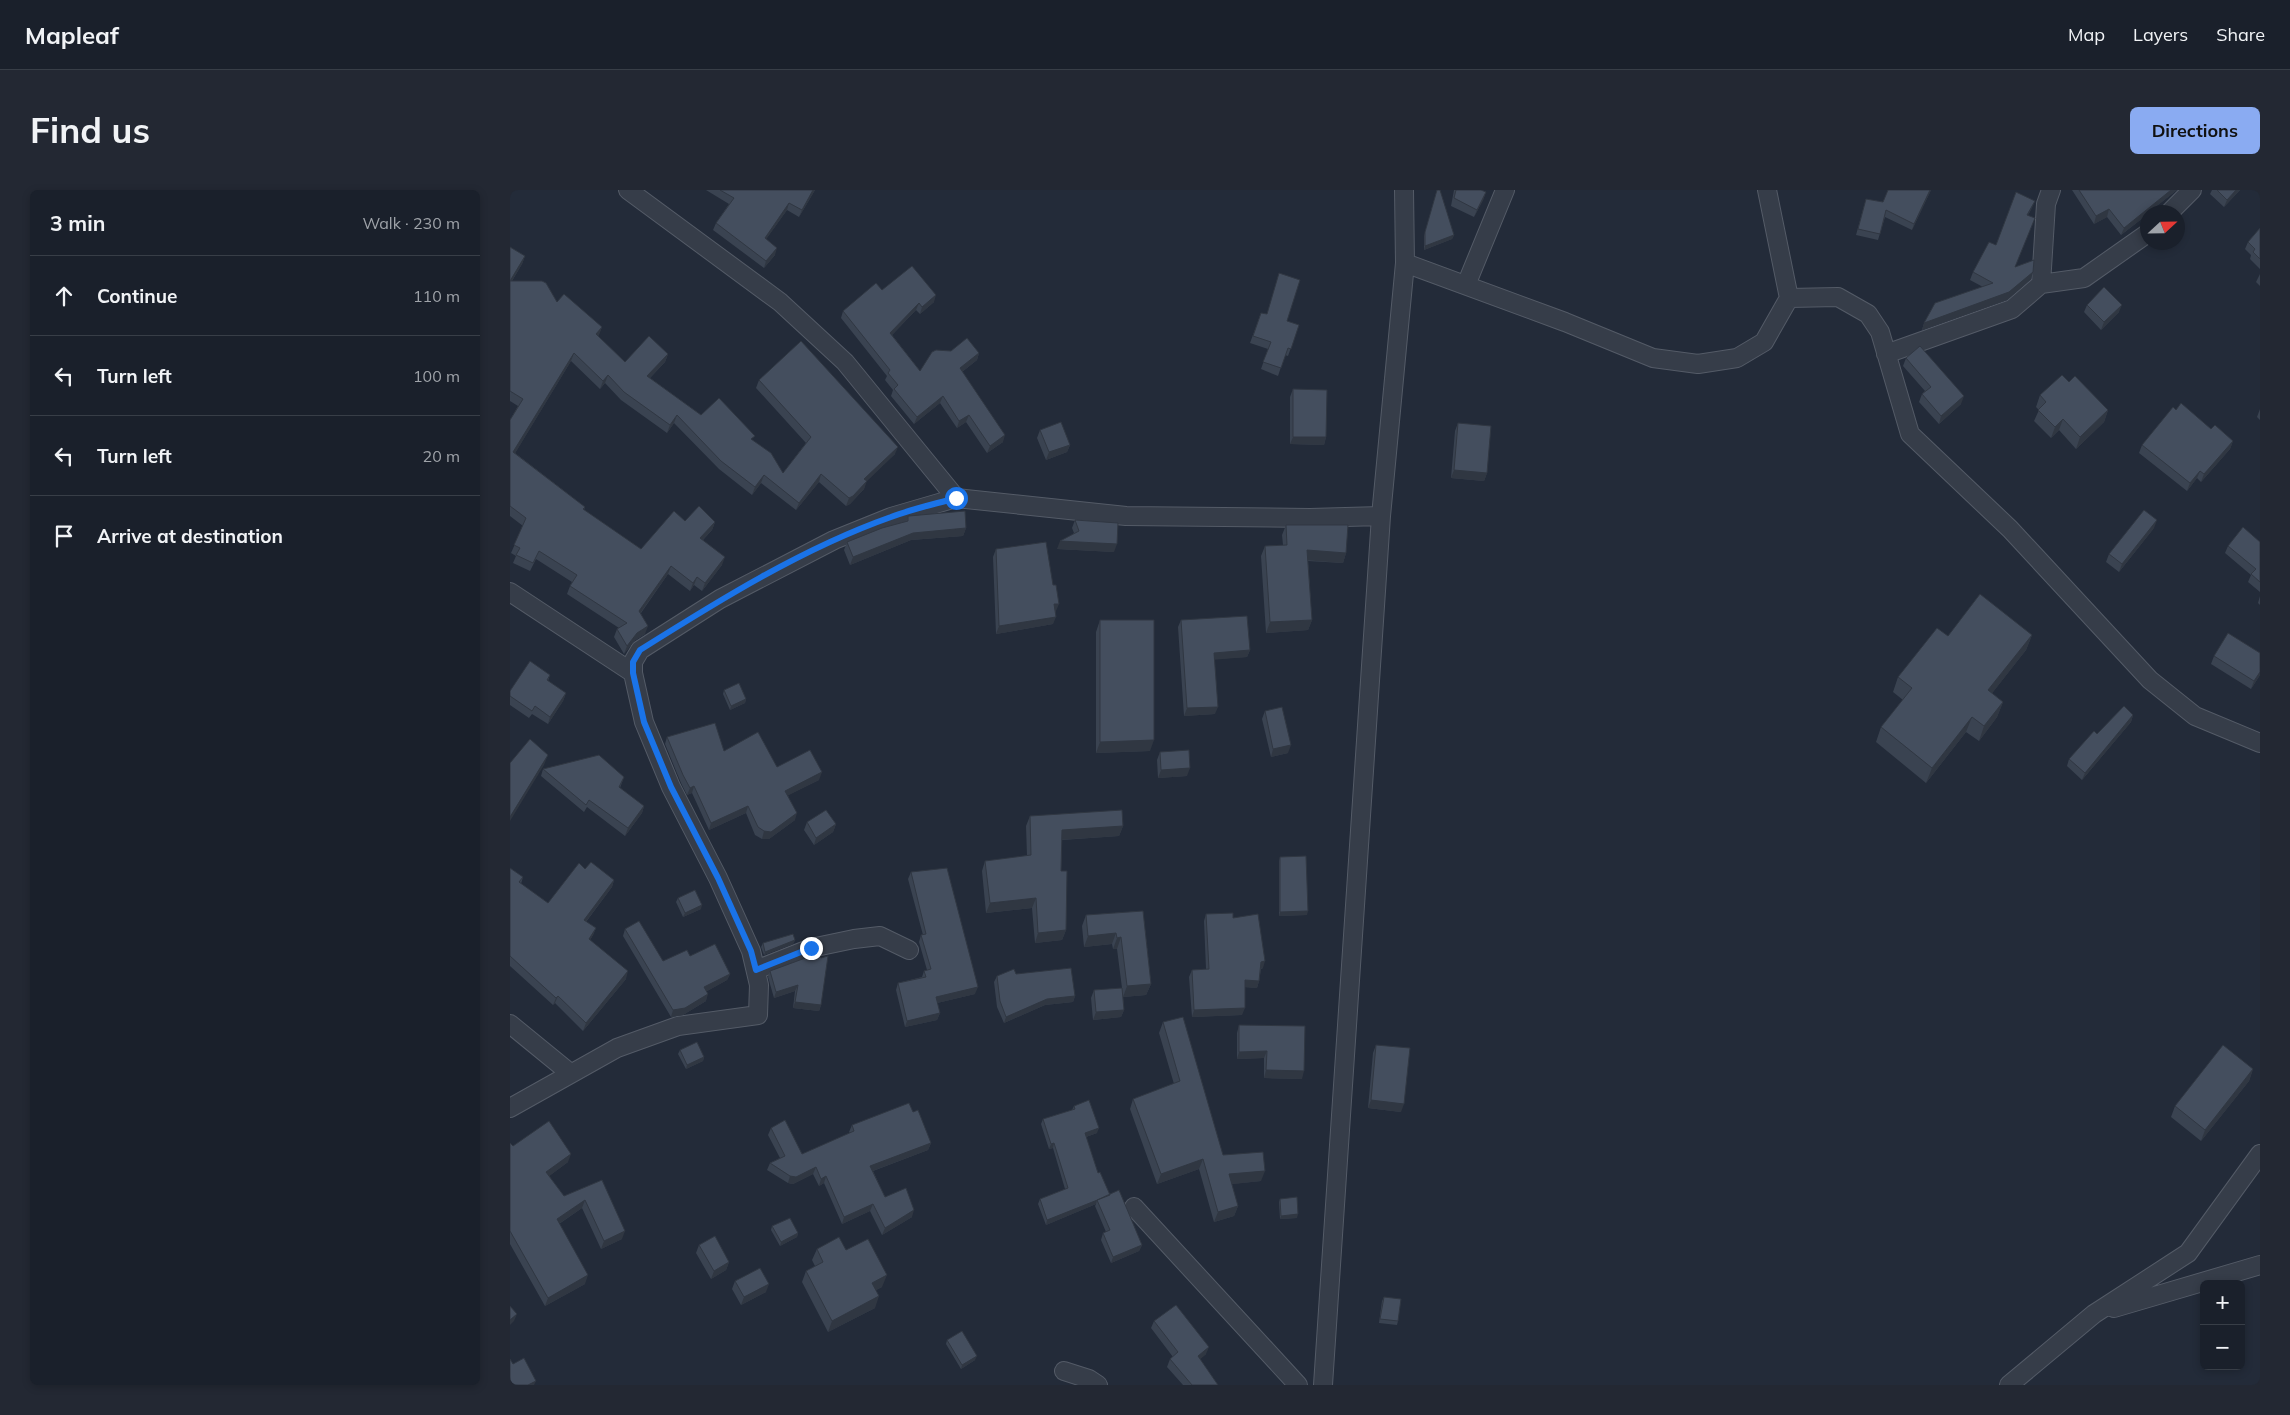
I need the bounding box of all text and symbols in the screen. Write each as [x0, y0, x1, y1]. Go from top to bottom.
text: Mapleaf [25, 20, 119, 50]
text: Map [2068, 23, 2105, 46]
text: Layers [2133, 23, 2188, 46]
text: Share [2216, 23, 2265, 46]
button: Directions [2130, 107, 2260, 154]
text: Find us [30, 108, 150, 152]
north arrow [2140, 205, 2185, 250]
text: 3 min [50, 210, 105, 236]
text: Walk · 230 m [362, 213, 460, 233]
icon: ahead [50, 282, 78, 310]
text: Continue [97, 284, 177, 308]
text: 110 m [413, 286, 460, 306]
icon: left [50, 362, 78, 390]
text: Turn left [97, 364, 172, 388]
text: 100 m [413, 366, 460, 386]
icon: left [50, 442, 78, 470]
text: Turn left [97, 444, 172, 468]
text: 20 m [423, 446, 460, 466]
route start [945, 487, 968, 510]
icon: arrive [50, 522, 78, 550]
text: Arrive at destination [97, 524, 283, 548]
route end [800, 937, 823, 960]
map controls [2200, 1280, 2245, 1370]
button: + [2200, 1280, 2245, 1325]
button: − [2200, 1325, 2245, 1370]

